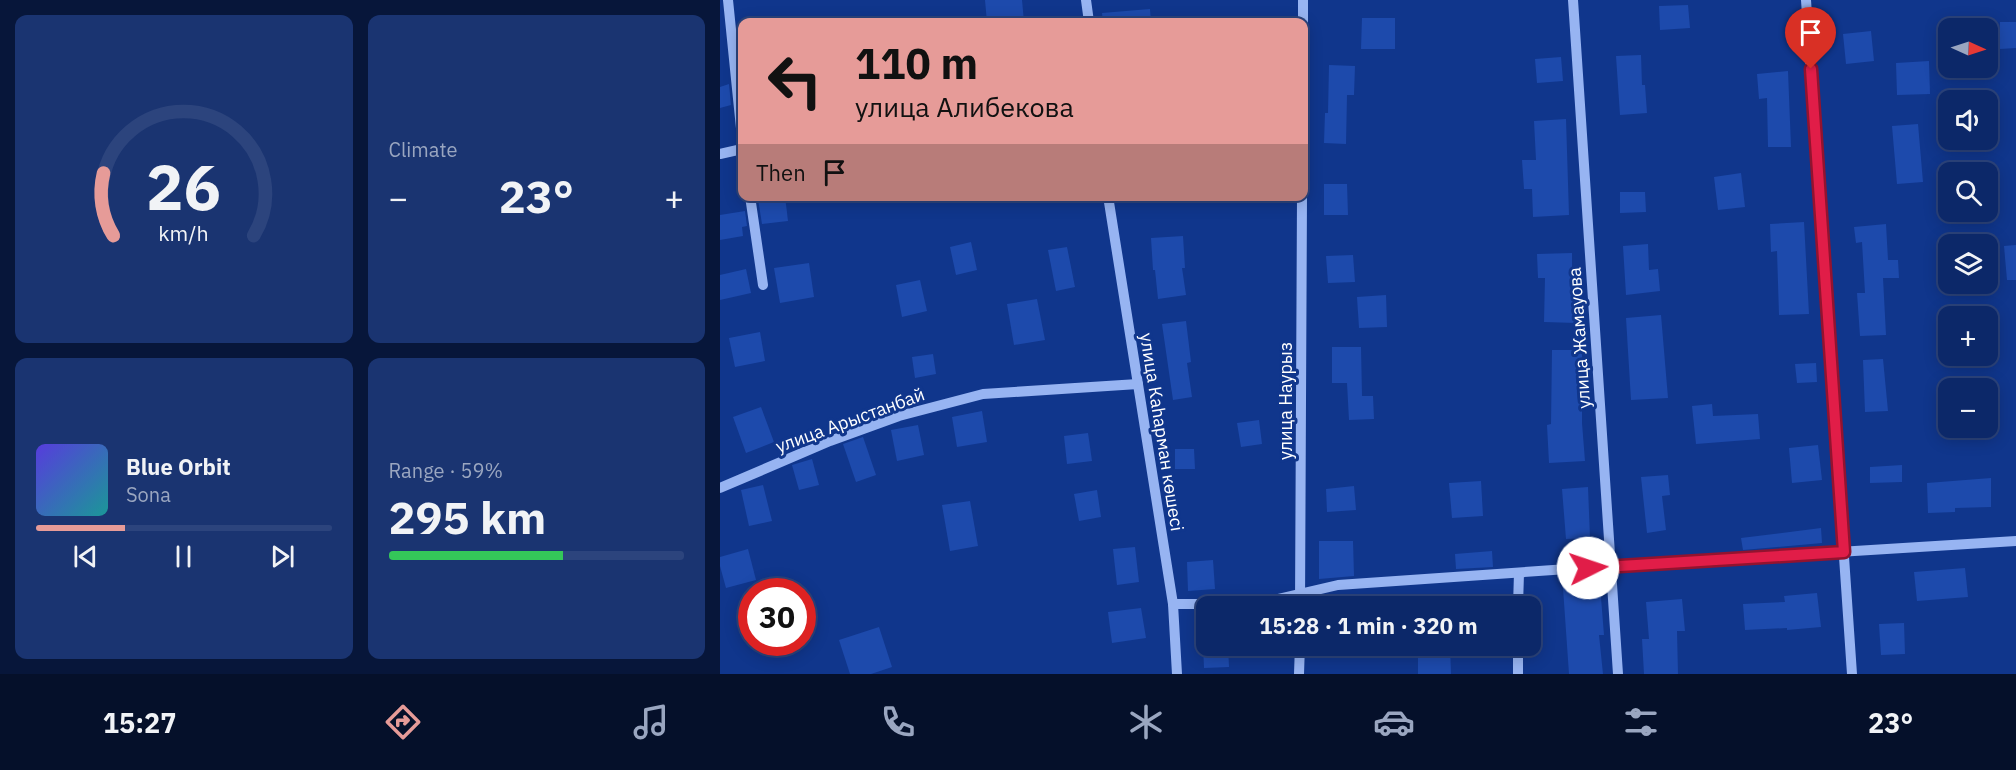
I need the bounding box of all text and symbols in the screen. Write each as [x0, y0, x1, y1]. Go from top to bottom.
pin [1785, 7, 1836, 69]
icon: arrive [1794, 16, 1827, 49]
north arrow [1938, 18, 1998, 78]
map controls [1938, 18, 1998, 438]
text: 110 m [855, 36, 978, 91]
icon: left [756, 42, 834, 120]
text: улица Алибекова [855, 89, 1074, 124]
button: sound [1938, 90, 1998, 150]
text: Climate [389, 136, 457, 163]
text: 26 [146, 146, 221, 227]
icon: arrive [818, 156, 851, 189]
text: Then [756, 158, 806, 187]
button: search [1938, 162, 1998, 222]
text: 23° [499, 167, 574, 225]
text: − [389, 176, 408, 219]
text: + [664, 176, 684, 219]
text: km/h [159, 219, 209, 247]
button: layers [1938, 234, 1998, 294]
street label: улица Жамауова [1563, 266, 1595, 409]
button: + [1938, 306, 1998, 366]
street label: улица Каһарман көшесі [1135, 331, 1189, 533]
street label: улица Наурыз [1274, 342, 1297, 460]
button: − [1938, 378, 1998, 438]
street label: улица Арыстанбай [772, 382, 928, 458]
text: Blue Orbit [126, 452, 231, 481]
text: Range · 59% [389, 457, 503, 484]
text: Sona [126, 481, 171, 508]
text: 295 km [389, 488, 546, 546]
position arrow [1556, 536, 1620, 600]
icon: previous [69, 540, 102, 573]
icon: pause [167, 540, 200, 573]
icon: next [266, 540, 299, 573]
speed limit sign: 30 [738, 578, 816, 656]
text: 15:28 · 1 min · 320 m [1259, 611, 1478, 640]
icon: directions [382, 701, 424, 743]
icon: music [630, 701, 672, 743]
icon: phone [877, 701, 919, 743]
icon: climate [1125, 701, 1167, 743]
icon: car [1373, 701, 1415, 743]
icon: filters [1620, 701, 1662, 743]
text: 15:27 [103, 705, 177, 740]
text: 23° [1868, 705, 1913, 740]

